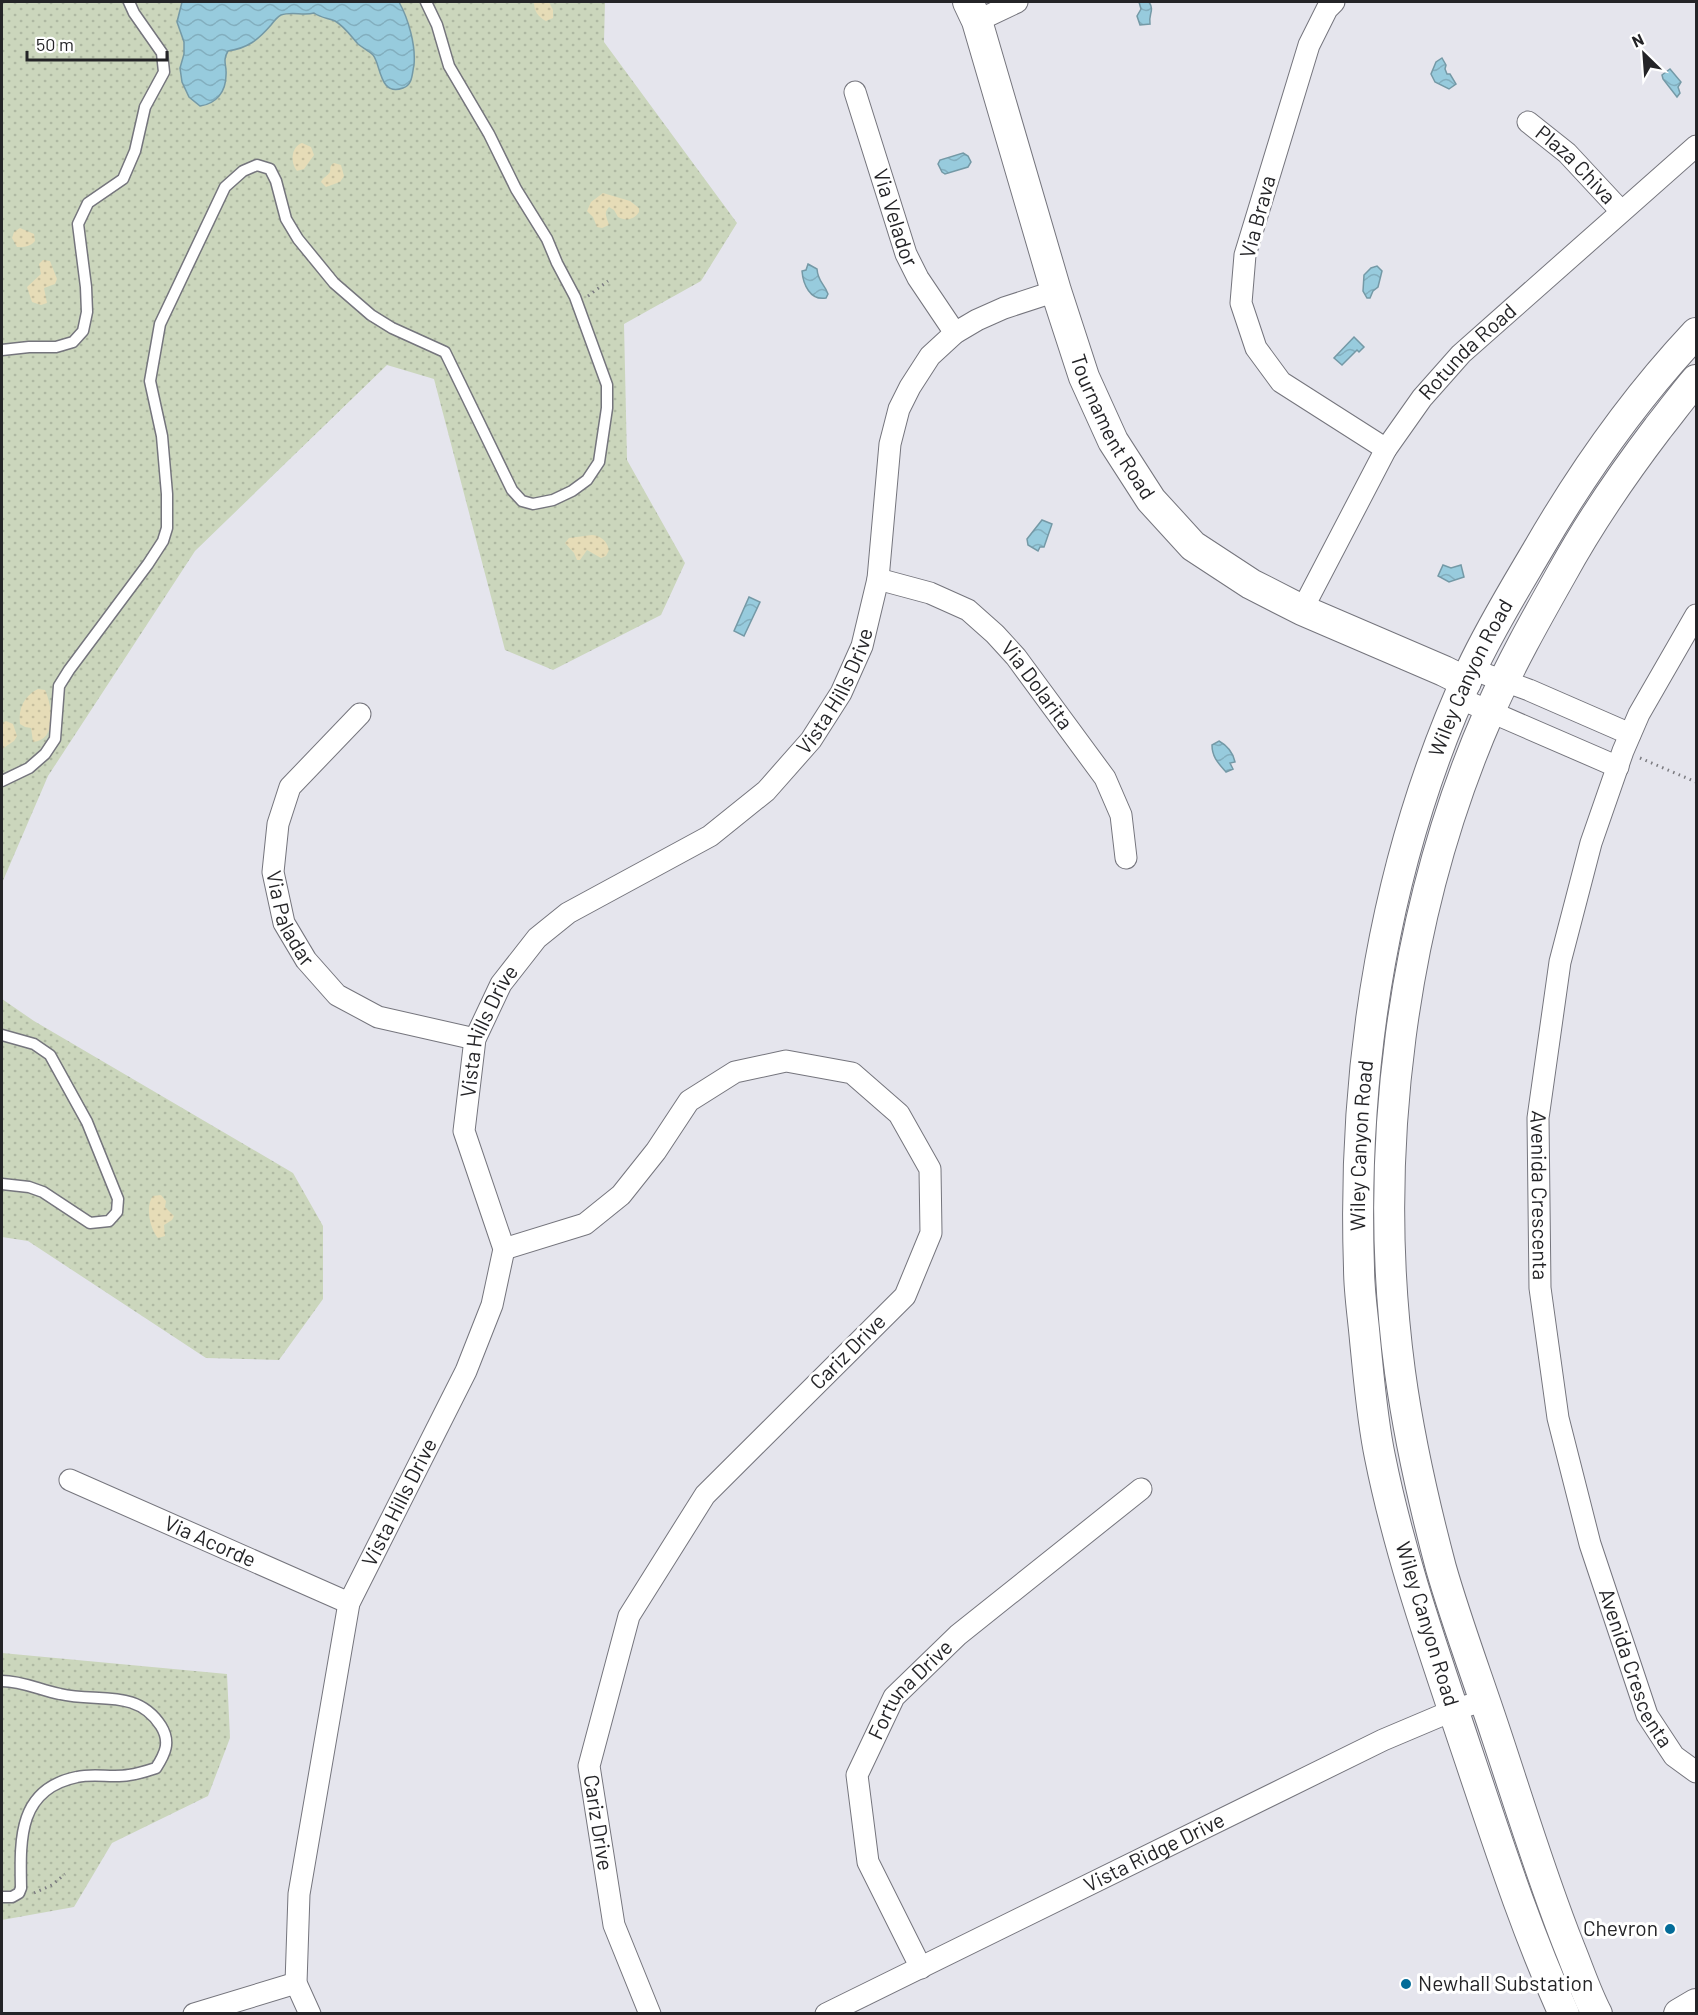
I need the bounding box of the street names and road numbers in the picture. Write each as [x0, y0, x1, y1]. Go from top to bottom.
street label: Plaza Chiva [1531, 119, 1622, 208]
street label: Via Velador [869, 165, 924, 271]
street label: Via Brava [1234, 173, 1280, 261]
street label: Rotunda Road [1412, 297, 1521, 404]
street label: Tournament Road [1066, 351, 1161, 504]
street label: Wiley Canyon Road [1422, 594, 1517, 760]
street label: Vista Hills Drive [790, 625, 877, 759]
street label: Via Dolarita [997, 635, 1079, 734]
street label: Via Paladar [262, 868, 320, 971]
street label: Vista Hills Drive [454, 959, 522, 1099]
street label: Wiley Canyon Road [1344, 1059, 1377, 1231]
street label: Avenida Crescenta [1526, 1109, 1554, 1280]
street label: Cariz Drive [804, 1308, 890, 1394]
street label: Vista Hills Drive [356, 1433, 441, 1570]
street label: Via Acorde [161, 1509, 260, 1571]
street label: Wiley Canyon Road [1392, 1538, 1465, 1709]
street label: Avenida Crescenta [1595, 1585, 1679, 1752]
street label: Fortuna Drive [862, 1634, 957, 1743]
street label: Cariz Drive [580, 1773, 619, 1872]
street label: Vista Ridge Drive [1079, 1806, 1228, 1896]

